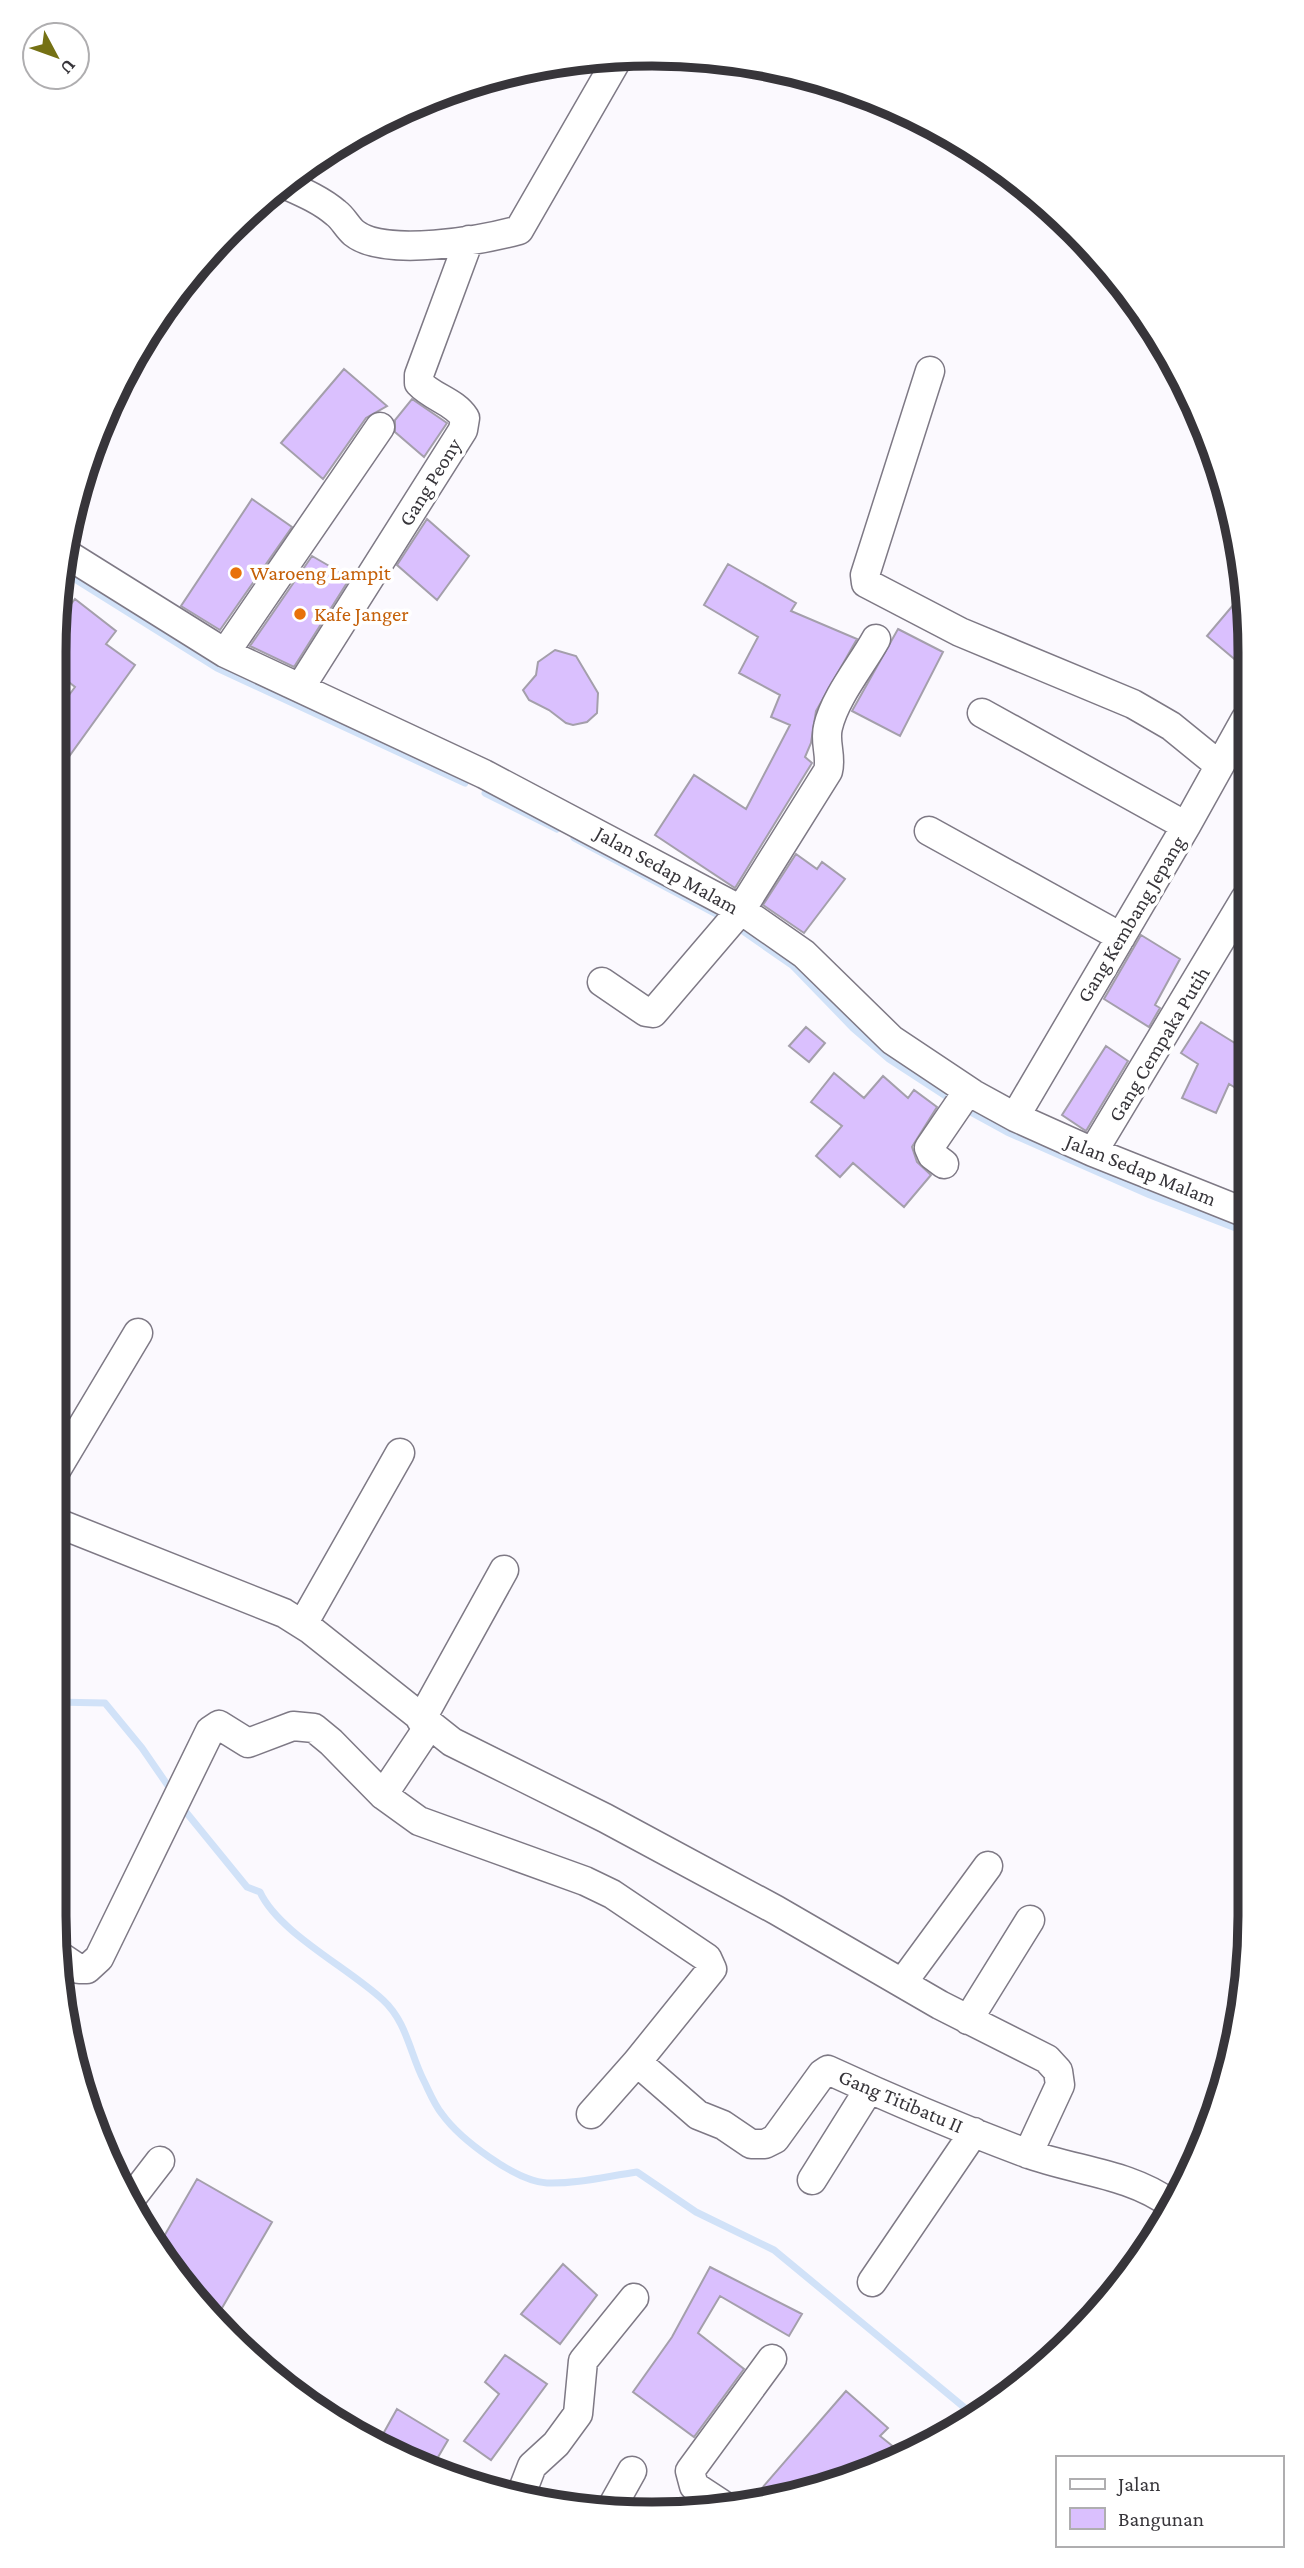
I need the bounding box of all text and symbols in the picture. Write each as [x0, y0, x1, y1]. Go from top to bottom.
north arrow [21, 21, 91, 91]
text: U [56, 55, 81, 79]
street label: Gang Peony [394, 433, 467, 530]
place label: Waroeng Lampit [250, 561, 392, 585]
marker: Waroeng Lampit [228, 565, 244, 581]
place label: Kafe Janger [314, 602, 409, 626]
marker: Kafe Janger [292, 606, 308, 622]
street label: Jalan Sedap Malam [589, 820, 743, 919]
street label: Gang Kembang Jepang [1072, 831, 1190, 1007]
street label: Gang Cempaka Putih [1103, 962, 1215, 1126]
street label: Jalan Sedap Malam [1060, 1128, 1220, 1211]
street label: Gang Titibatu II [835, 2064, 967, 2138]
legend [1056, 2456, 1283, 2547]
text: Jalan [1116, 2472, 1160, 2496]
text: Bangunan [1118, 2507, 1204, 2531]

